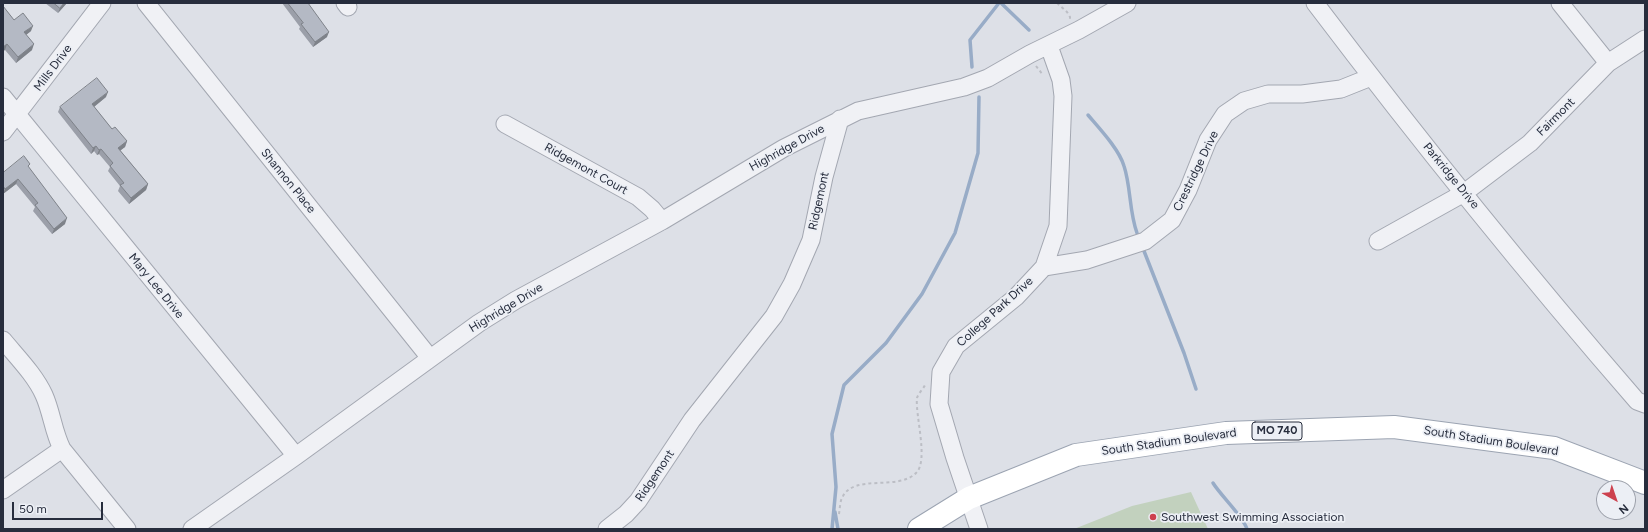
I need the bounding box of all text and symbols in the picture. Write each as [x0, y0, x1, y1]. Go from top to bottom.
street label: Mills Drive [31, 42, 75, 94]
street label: Fairmont [1534, 95, 1578, 139]
street label: Highridge Drive [747, 121, 827, 175]
street label: Crestridge Drive [1170, 128, 1222, 214]
street label: Ridgemont Court [542, 140, 630, 198]
street label: Parkridge Drive [1420, 140, 1482, 212]
street label: Shannon Place [258, 146, 318, 216]
street label: Ridgemont [806, 170, 832, 232]
street label: Mary Lee Drive [125, 251, 187, 321]
street label: College Park Drive [954, 274, 1036, 350]
street label: Highridge Drive [466, 280, 546, 336]
road number: MO 740 [1252, 422, 1302, 440]
street label: South Stadium Boulevard [1423, 423, 1559, 459]
street label: South Stadium Boulevard [1101, 425, 1237, 459]
street label: Ridgemont [632, 447, 678, 505]
north arrow [1596, 480, 1636, 520]
scale bar [14, 494, 105, 520]
text: N [1616, 501, 1631, 517]
text: 50 m [19, 502, 47, 516]
place label: Southwest Swimming Association [1161, 510, 1344, 524]
marker: Southwest Swimming Association [1148, 512, 1158, 522]

